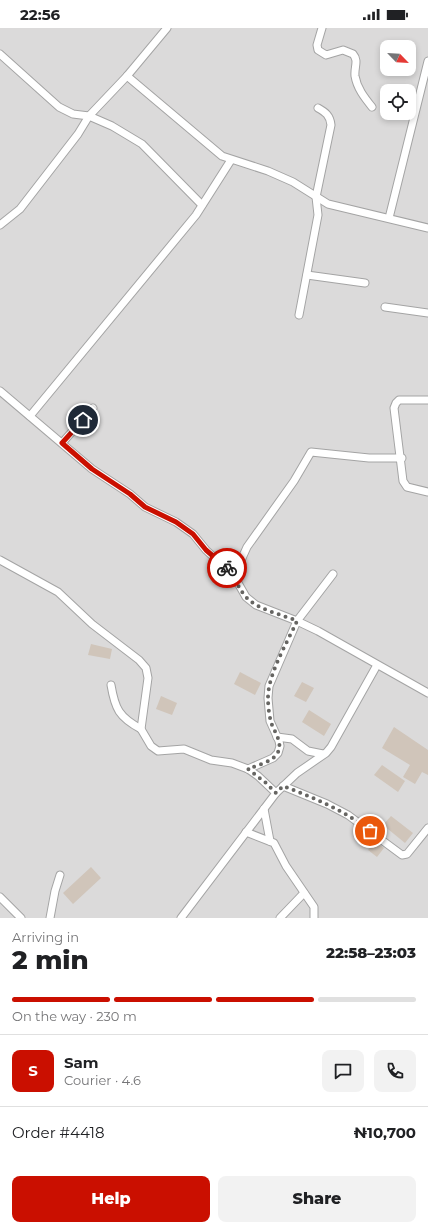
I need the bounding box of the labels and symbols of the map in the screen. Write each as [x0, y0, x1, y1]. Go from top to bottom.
north arrow [380, 40, 416, 76]
pin [66, 403, 100, 437]
courier [207, 548, 247, 588]
pin [353, 814, 387, 848]

